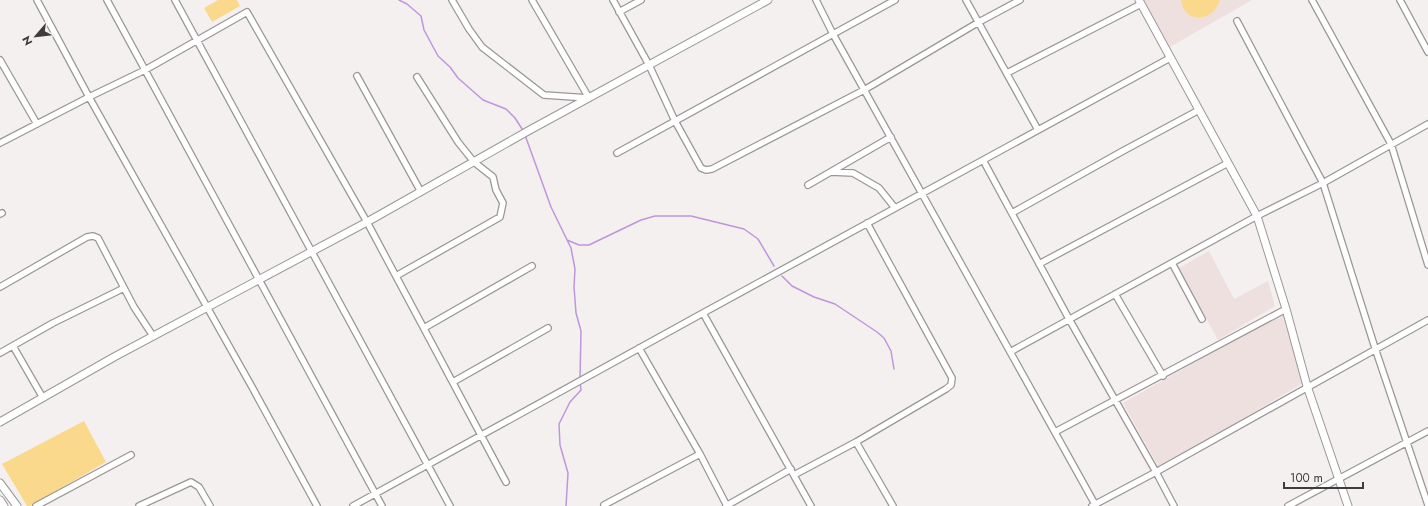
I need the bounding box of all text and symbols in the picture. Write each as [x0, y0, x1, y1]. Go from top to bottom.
north arrow [16, 16, 56, 56]
text: N [18, 33, 36, 48]
scale bar [1284, 464, 1363, 490]
text: 100 m [1290, 469, 1323, 487]

